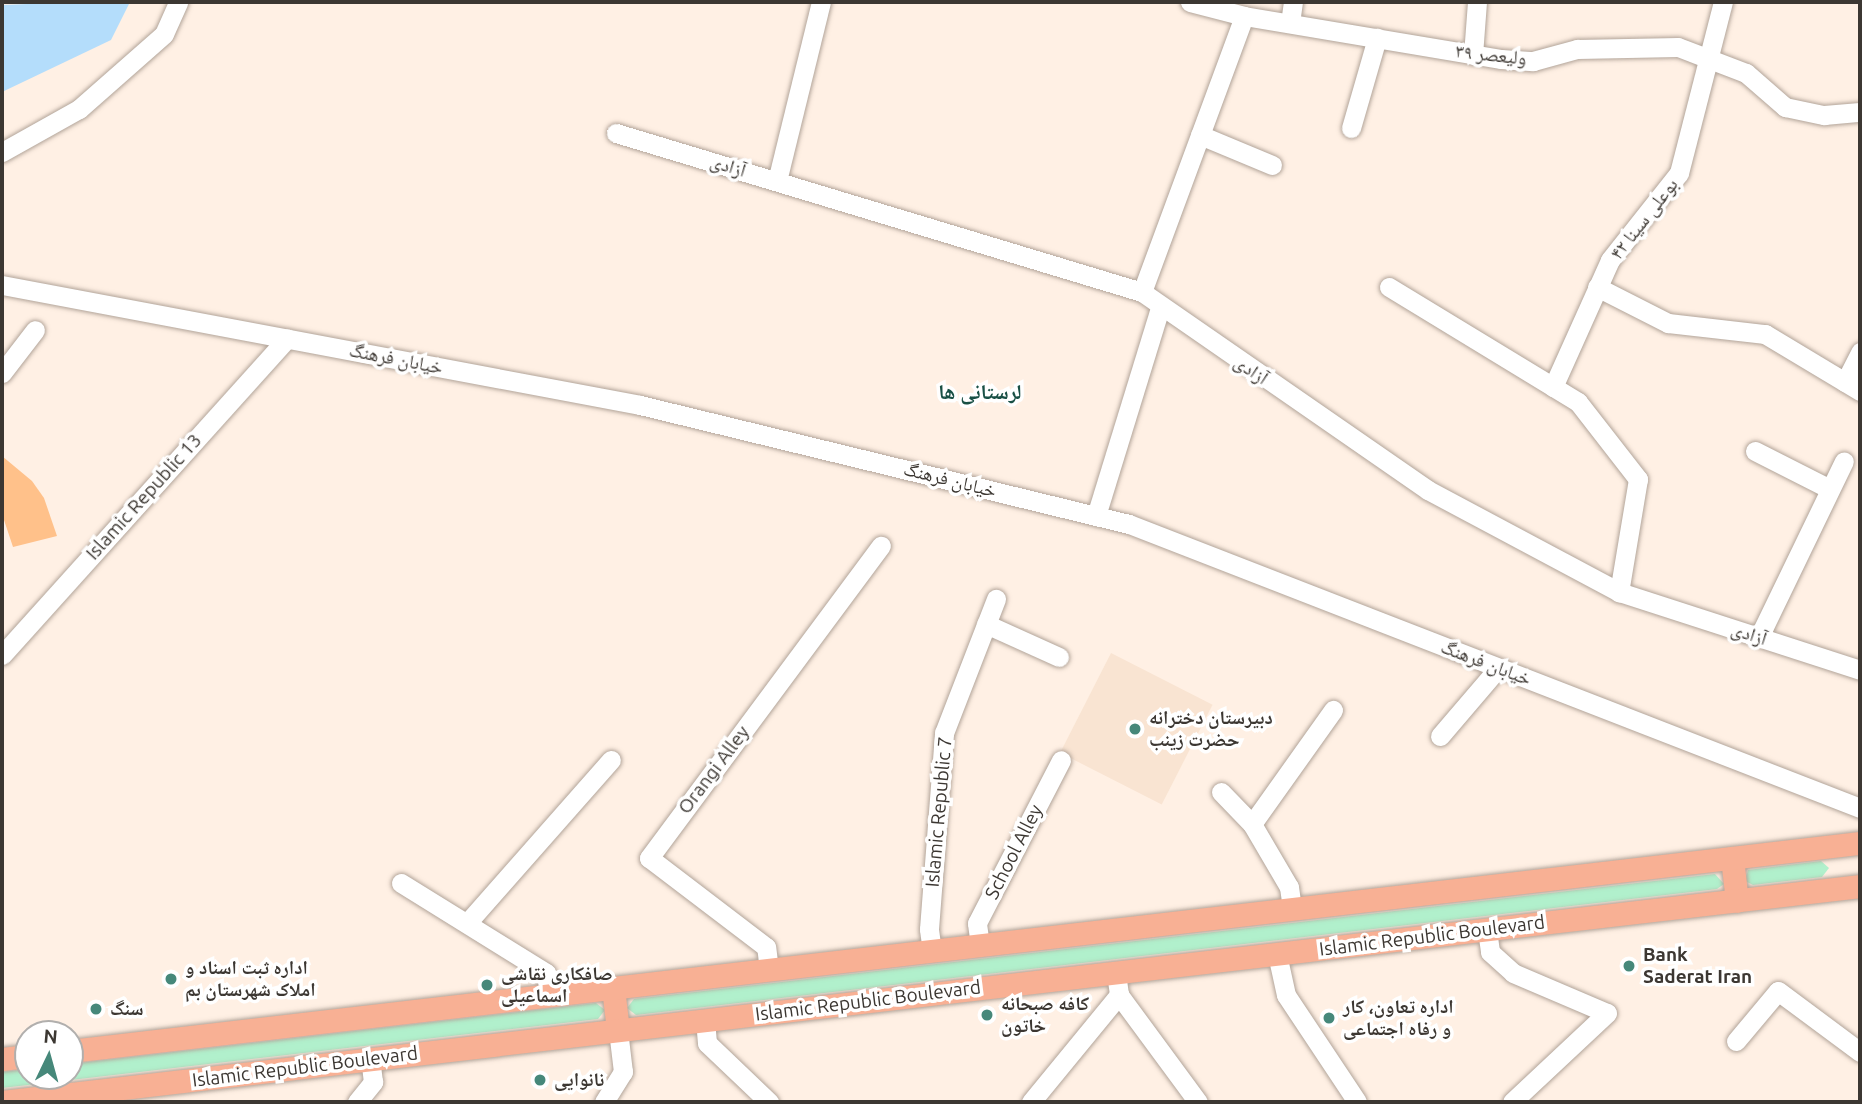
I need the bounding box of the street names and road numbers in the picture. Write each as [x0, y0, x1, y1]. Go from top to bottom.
street label: ولیعصر ۳۹ [1454, 40, 1528, 70]
street label: آزادی [707, 150, 749, 182]
street label: بوعلی سینا ۴۲ [1605, 174, 1683, 264]
street label: خیابان فرهنگ [347, 339, 445, 379]
street label: آزادی [1230, 350, 1272, 390]
street label: Islamic Republic 13 [81, 429, 207, 565]
street label: خیابان فرهنگ [901, 457, 999, 503]
street label: آزادی [1728, 618, 1770, 650]
street label: خیابان فرهنگ [1438, 635, 1534, 691]
street label: Orangi Alley [673, 721, 755, 819]
street label: Islamic Republic 7 [921, 736, 957, 888]
street label: School Alley [980, 801, 1048, 903]
street label: Islamic Republic Boulevard [1318, 911, 1546, 961]
street label: Islamic Republic Boulevard [754, 976, 982, 1026]
street label: Islamic Republic Boulevard [191, 1042, 419, 1092]

